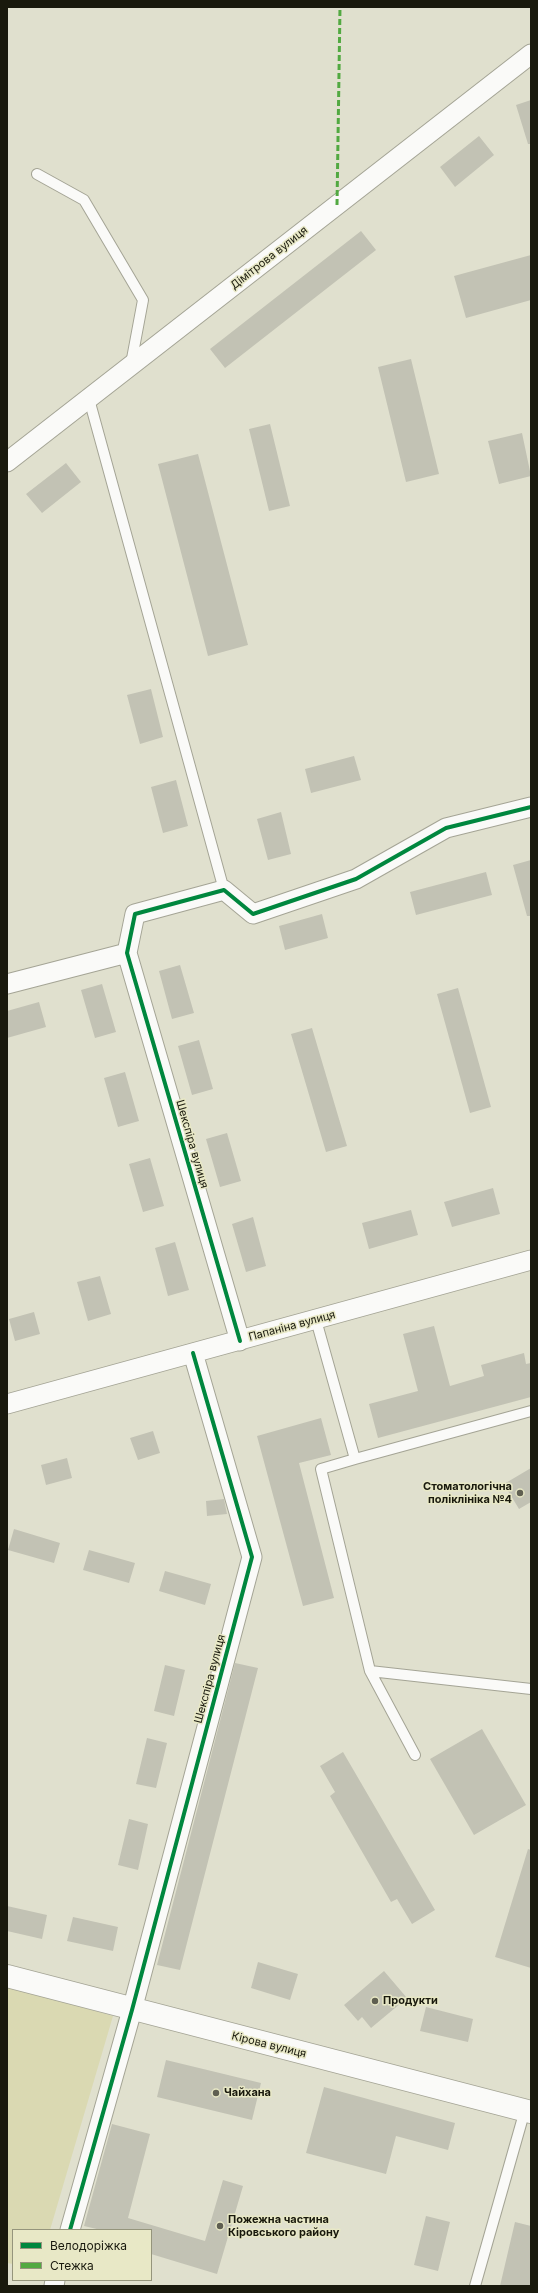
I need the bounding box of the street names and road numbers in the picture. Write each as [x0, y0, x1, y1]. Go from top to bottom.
street label: Дімітрова вулиця [228, 224, 310, 292]
street label: Шекспіра вулиця [173, 1098, 211, 1190]
street label: Папаніна вулиця [247, 1308, 337, 1344]
street label: Шекспіра вулиця [192, 1633, 228, 1725]
street label: Кірова вулиця [230, 2029, 308, 2061]

